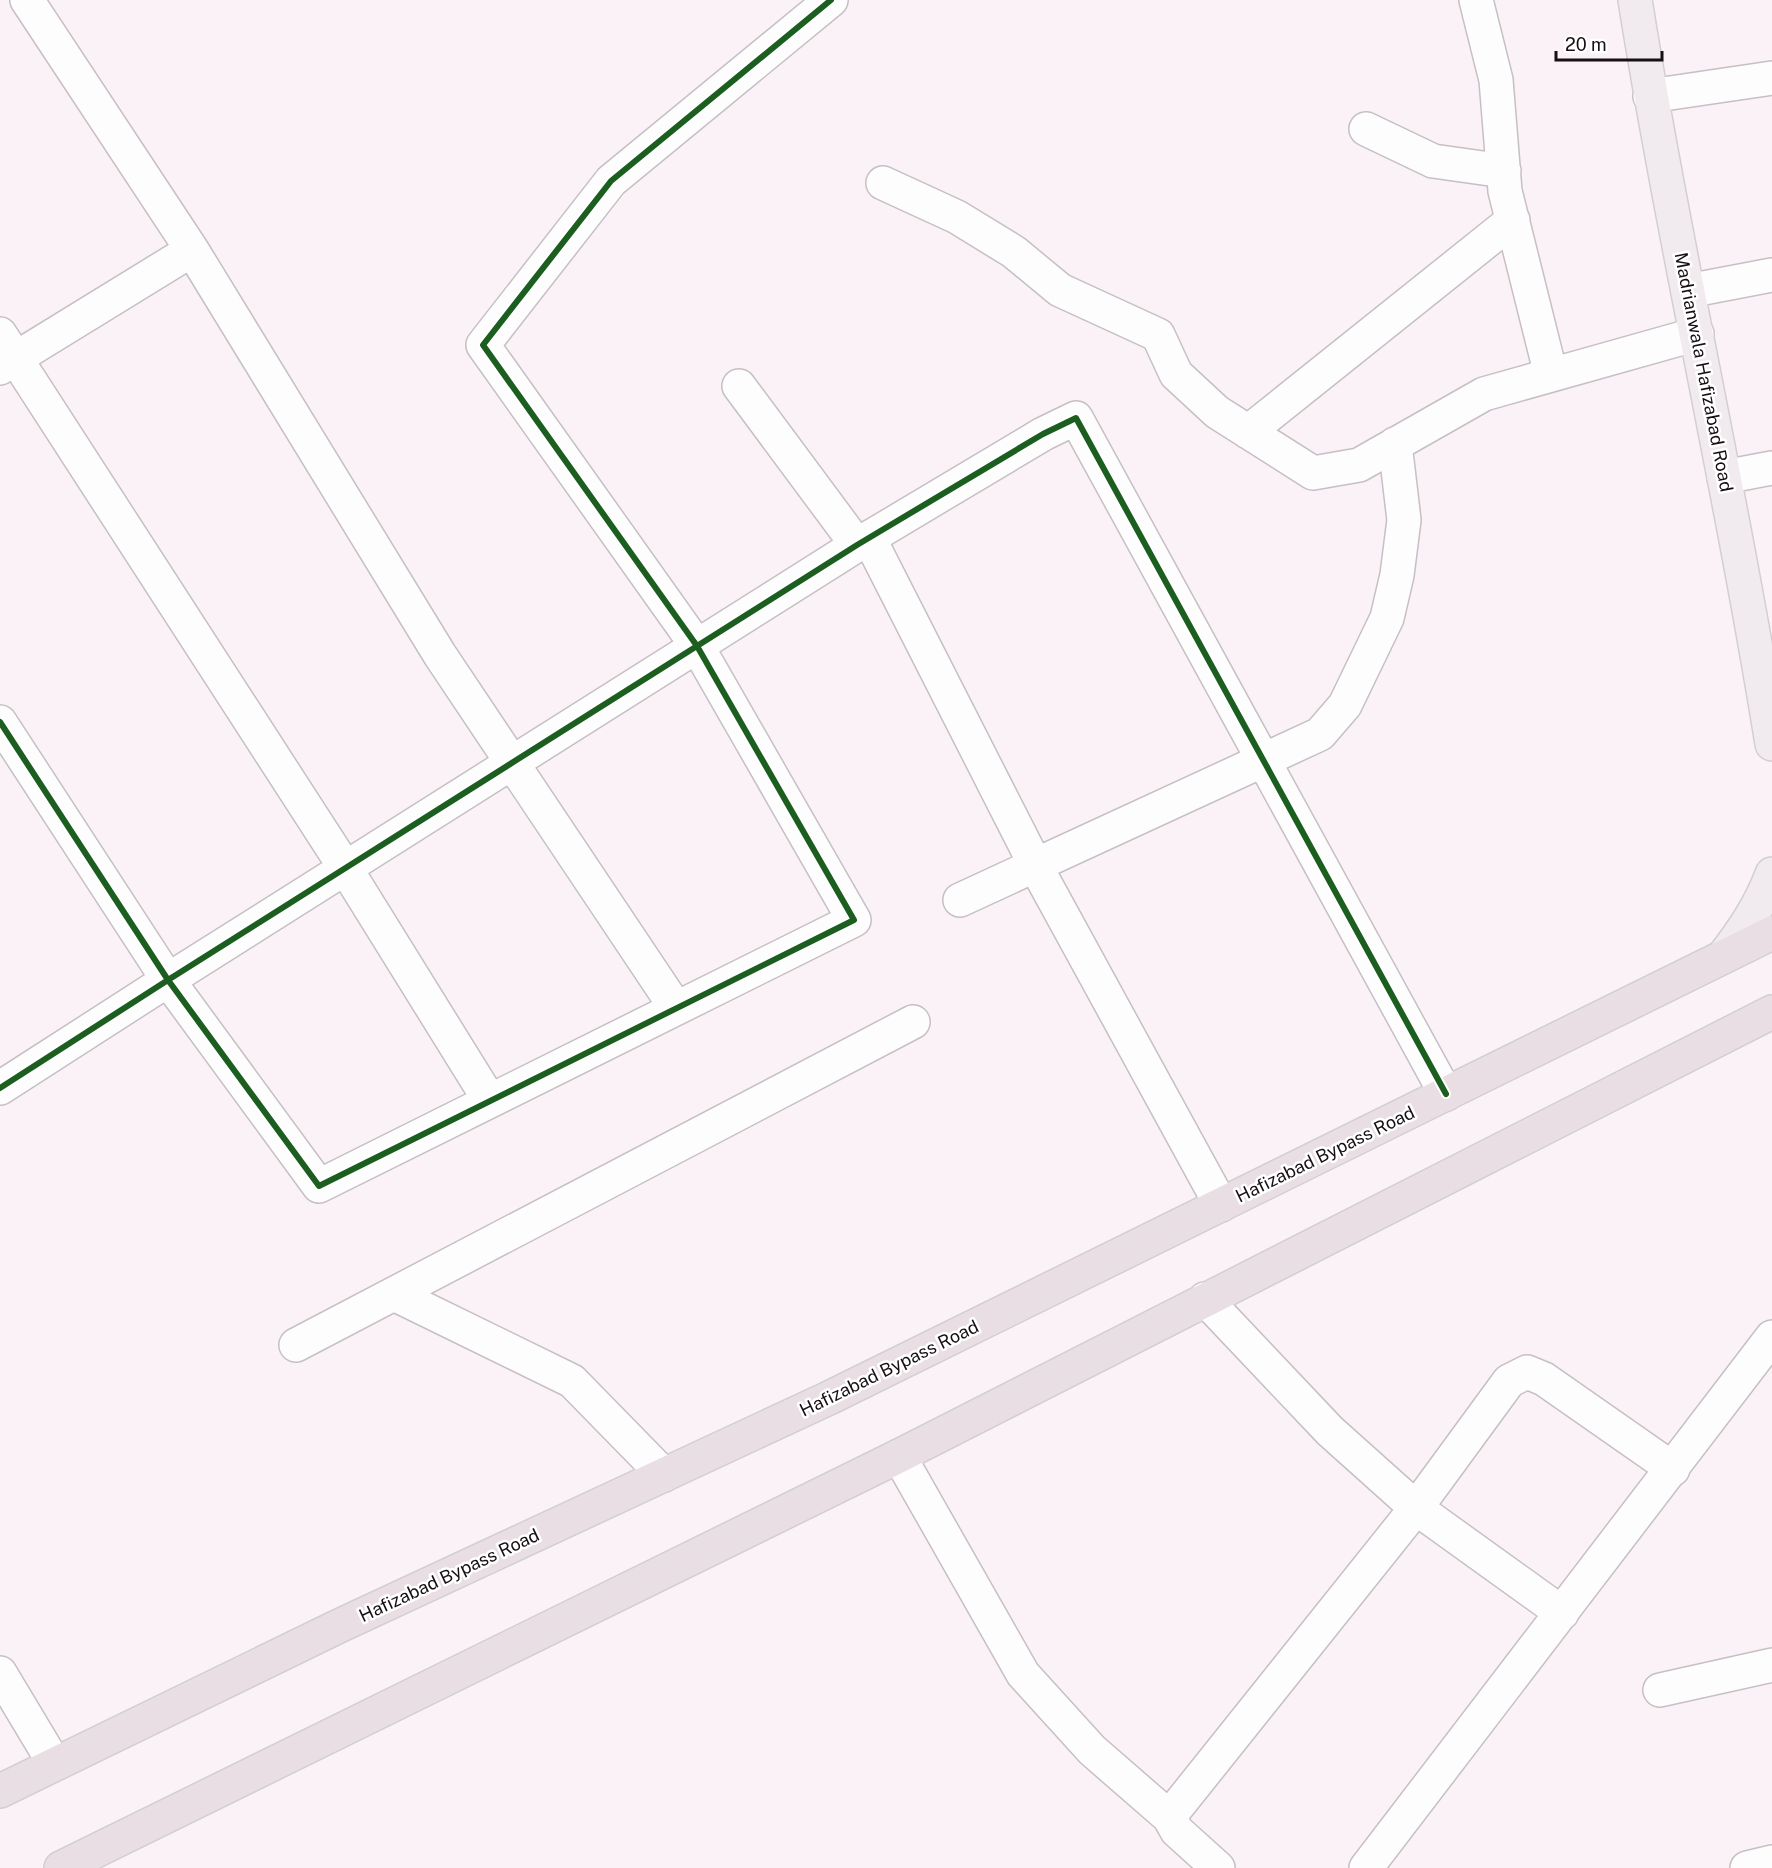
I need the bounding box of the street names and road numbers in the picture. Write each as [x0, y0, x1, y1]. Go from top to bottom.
street label: Madrianwala Hafizabad Road [1670, 250, 1738, 494]
street label: Hafizabad Bypass Road [1232, 1101, 1418, 1207]
street label: Hafizabad Bypass Road [796, 1315, 982, 1421]
street label: Hafizabad Bypass Road [356, 1524, 542, 1626]

